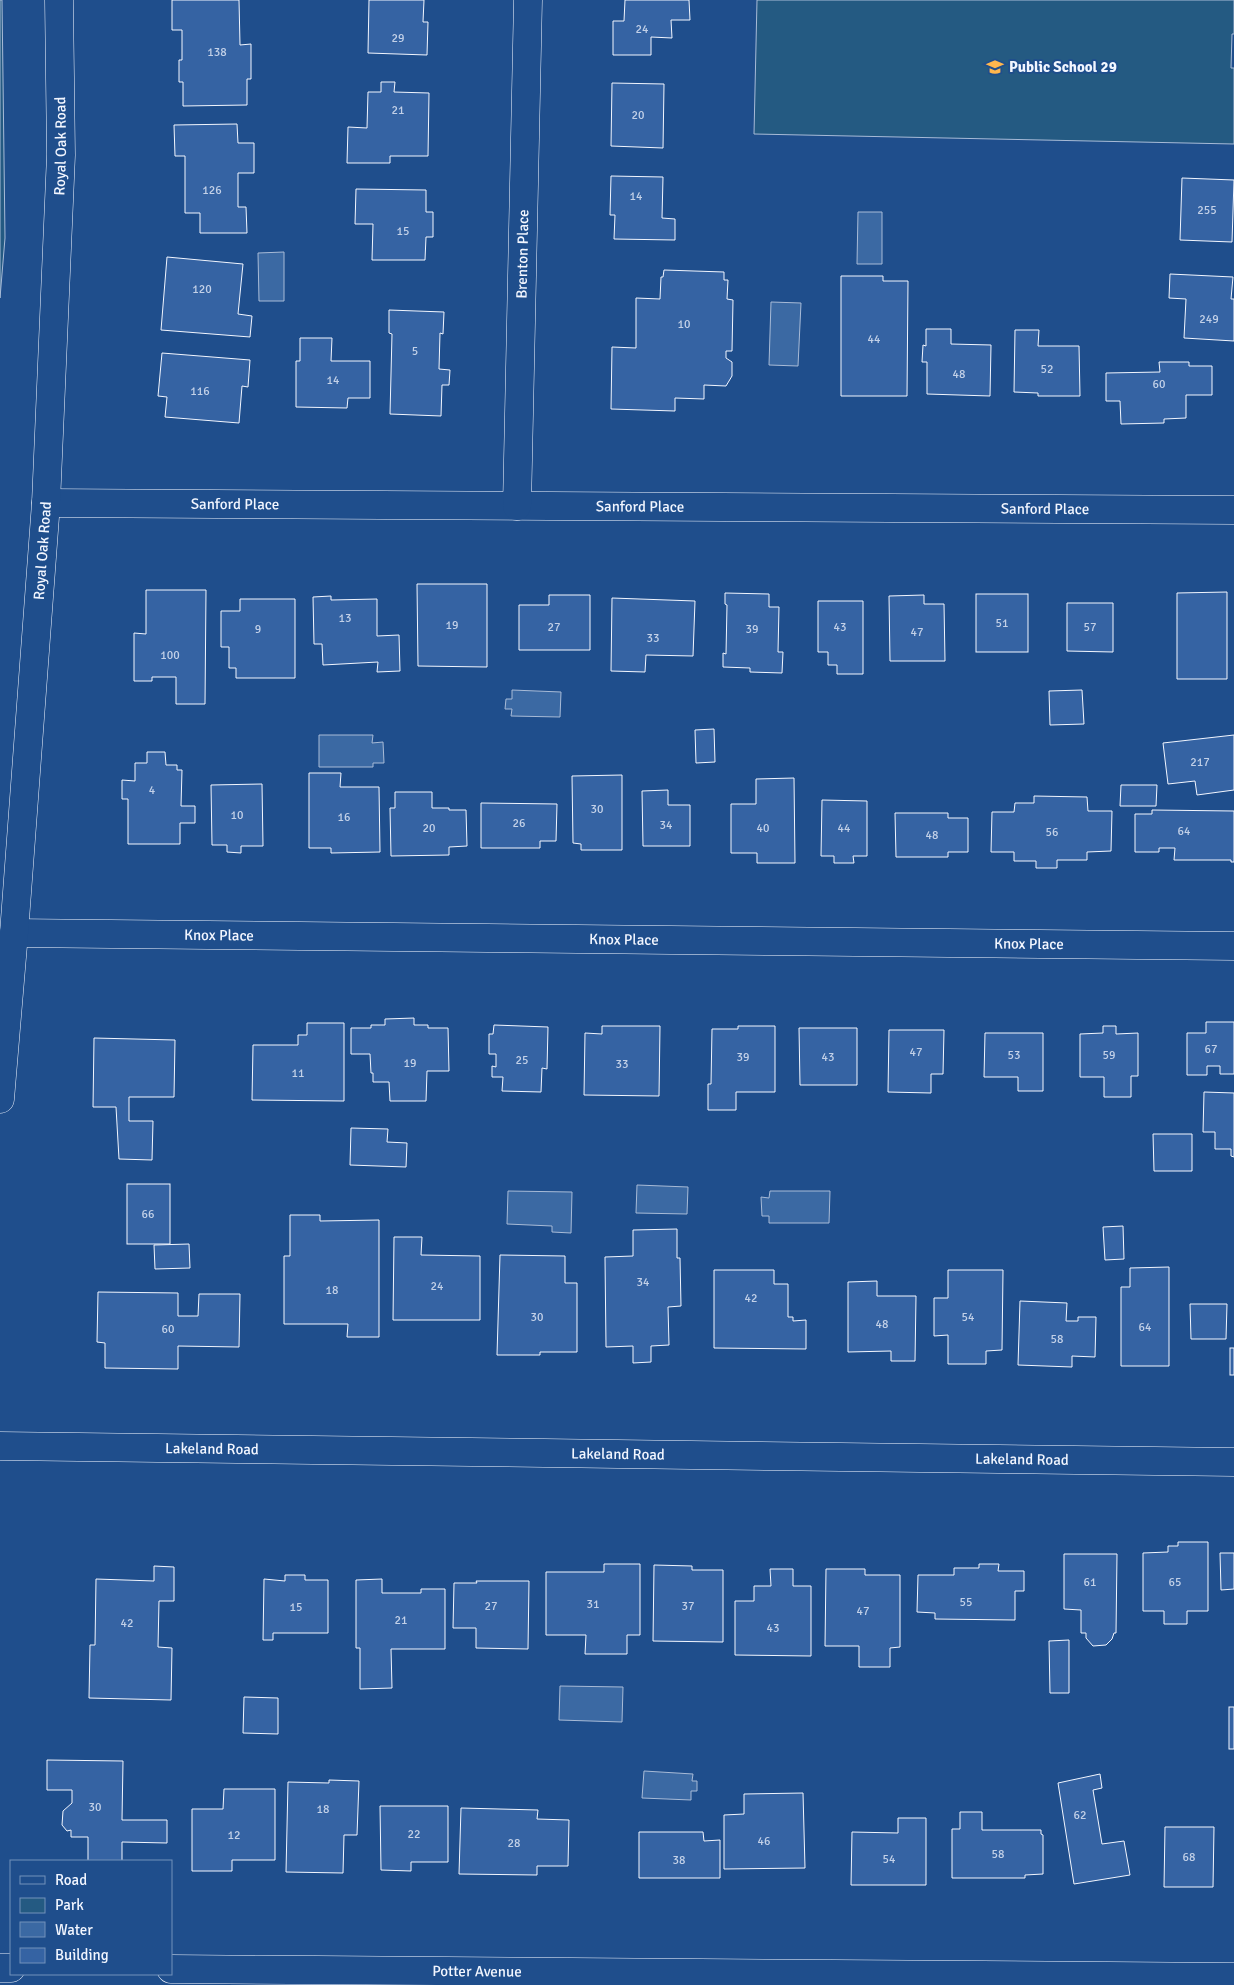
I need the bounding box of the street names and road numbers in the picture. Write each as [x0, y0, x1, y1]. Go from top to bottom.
street label: Royal Oak Road [50, 97, 70, 196]
street label: Brenton Place [513, 209, 532, 299]
street label: Sanford Place [191, 495, 279, 513]
street label: Sanford Place [596, 497, 684, 516]
street label: Sanford Place [1001, 500, 1089, 518]
street label: Royal Oak Road [30, 501, 55, 601]
street label: Knox Place [184, 926, 254, 945]
street label: Knox Place [589, 930, 659, 949]
street label: Knox Place [994, 934, 1064, 953]
street label: Lakeland Road [165, 1439, 259, 1458]
street label: Lakeland Road [571, 1444, 665, 1464]
street label: Lakeland Road [975, 1450, 1069, 1469]
street label: Potter Avenue [432, 1962, 522, 1981]

